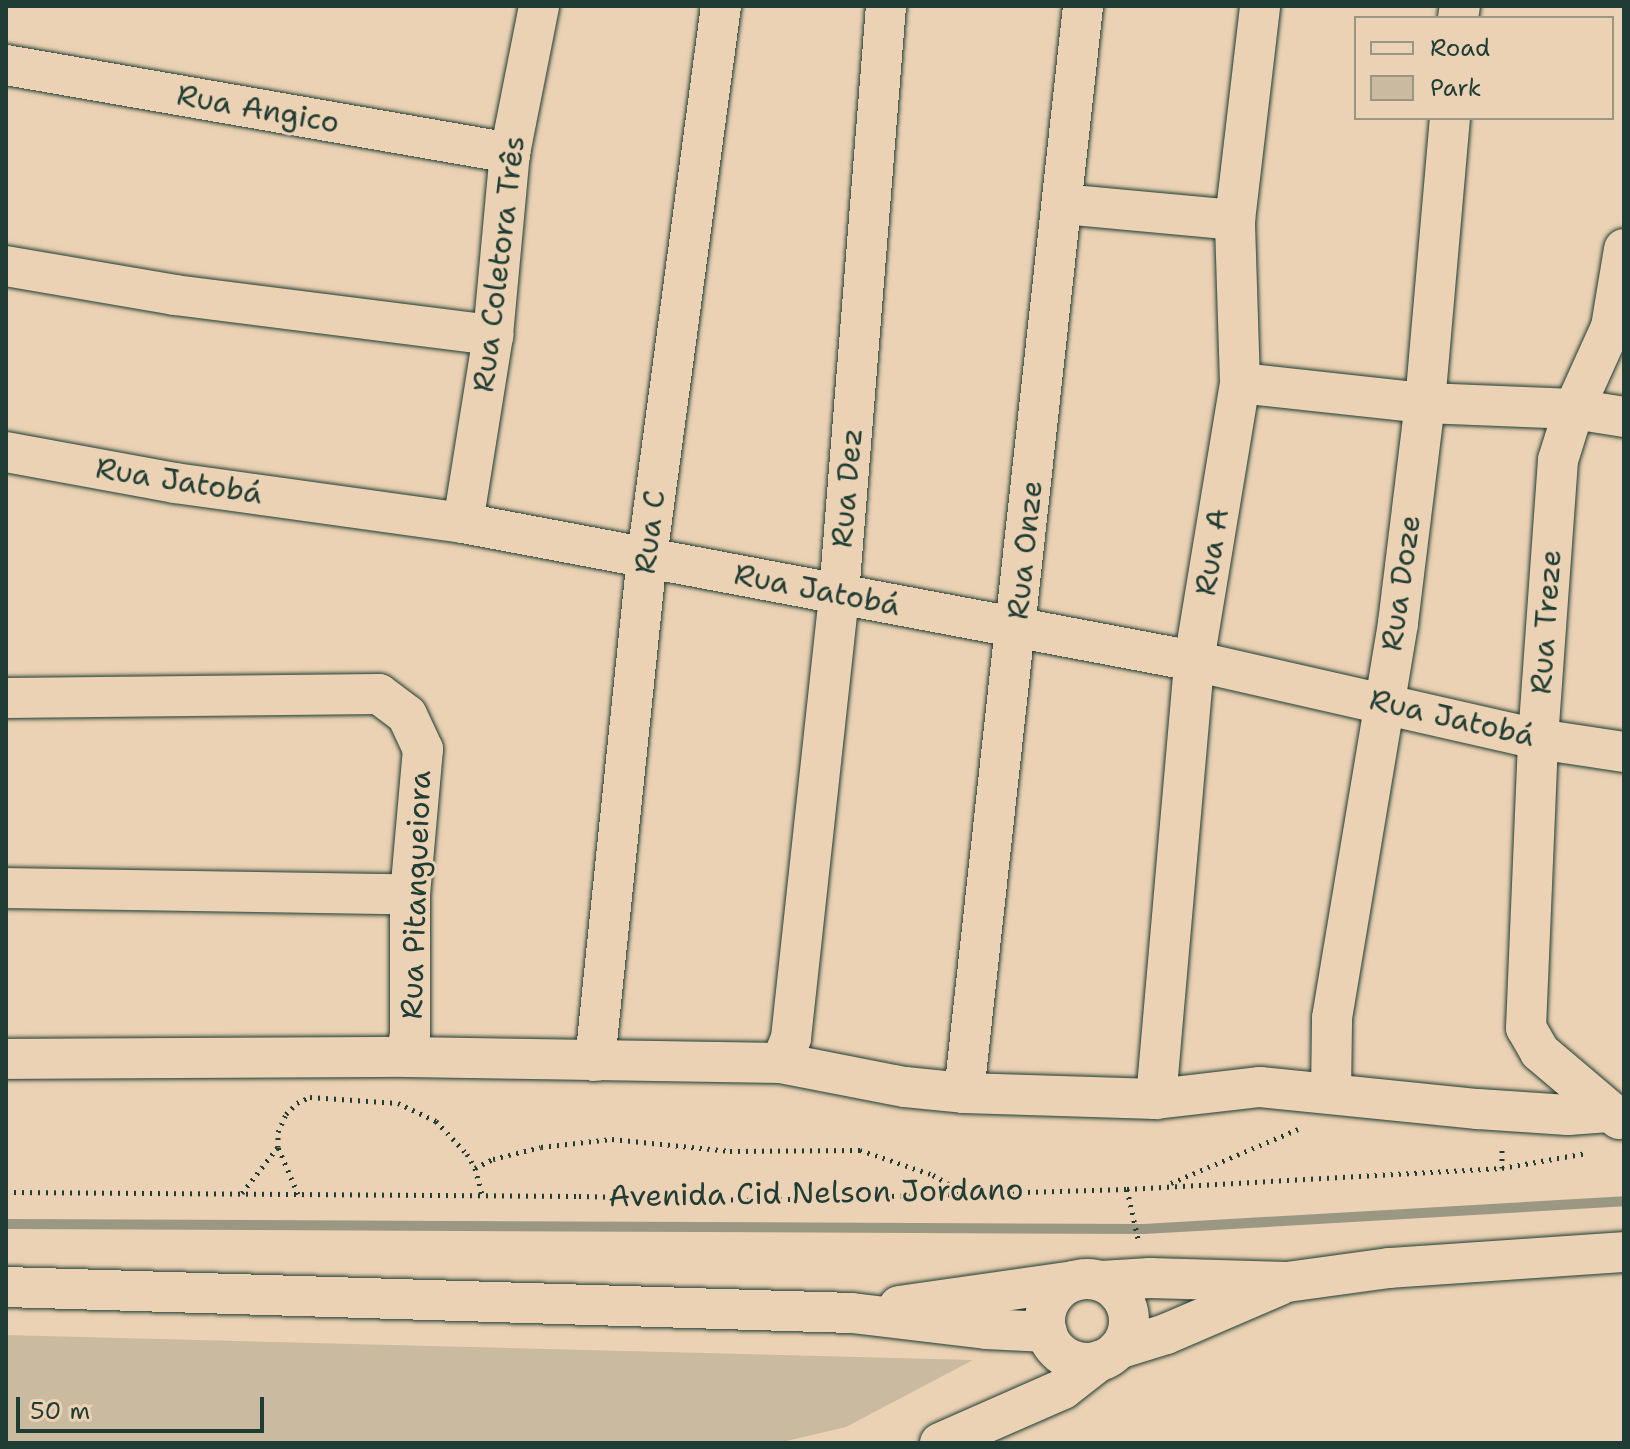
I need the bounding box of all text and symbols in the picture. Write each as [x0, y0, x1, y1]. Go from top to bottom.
legend [1354, 16, 1614, 120]
text: Road [1430, 32, 1490, 64]
text: Park [1430, 72, 1482, 104]
street label: Rua Angico [174, 77, 342, 141]
street label: Rua Coletora Três [465, 134, 533, 394]
street label: Rua Dez [824, 427, 870, 549]
street label: Rua Jatobá [93, 450, 265, 512]
street label: Rua Onze [1000, 479, 1050, 621]
street label: Rua C [627, 488, 673, 576]
street label: Rua A [1187, 506, 1237, 598]
street label: Rua Doze [1374, 513, 1428, 653]
street label: Rua Treze [1523, 548, 1569, 696]
street label: Rua Jatobá [731, 556, 903, 624]
street label: Rua Jatobá [1366, 682, 1538, 754]
street label: Rua Pitangueiora [394, 770, 438, 1020]
street label: Avenida Cid Nelson Jordano [608, 1171, 1024, 1215]
scale bar [20, 1381, 268, 1431]
text: 50 m [30, 1395, 90, 1427]

